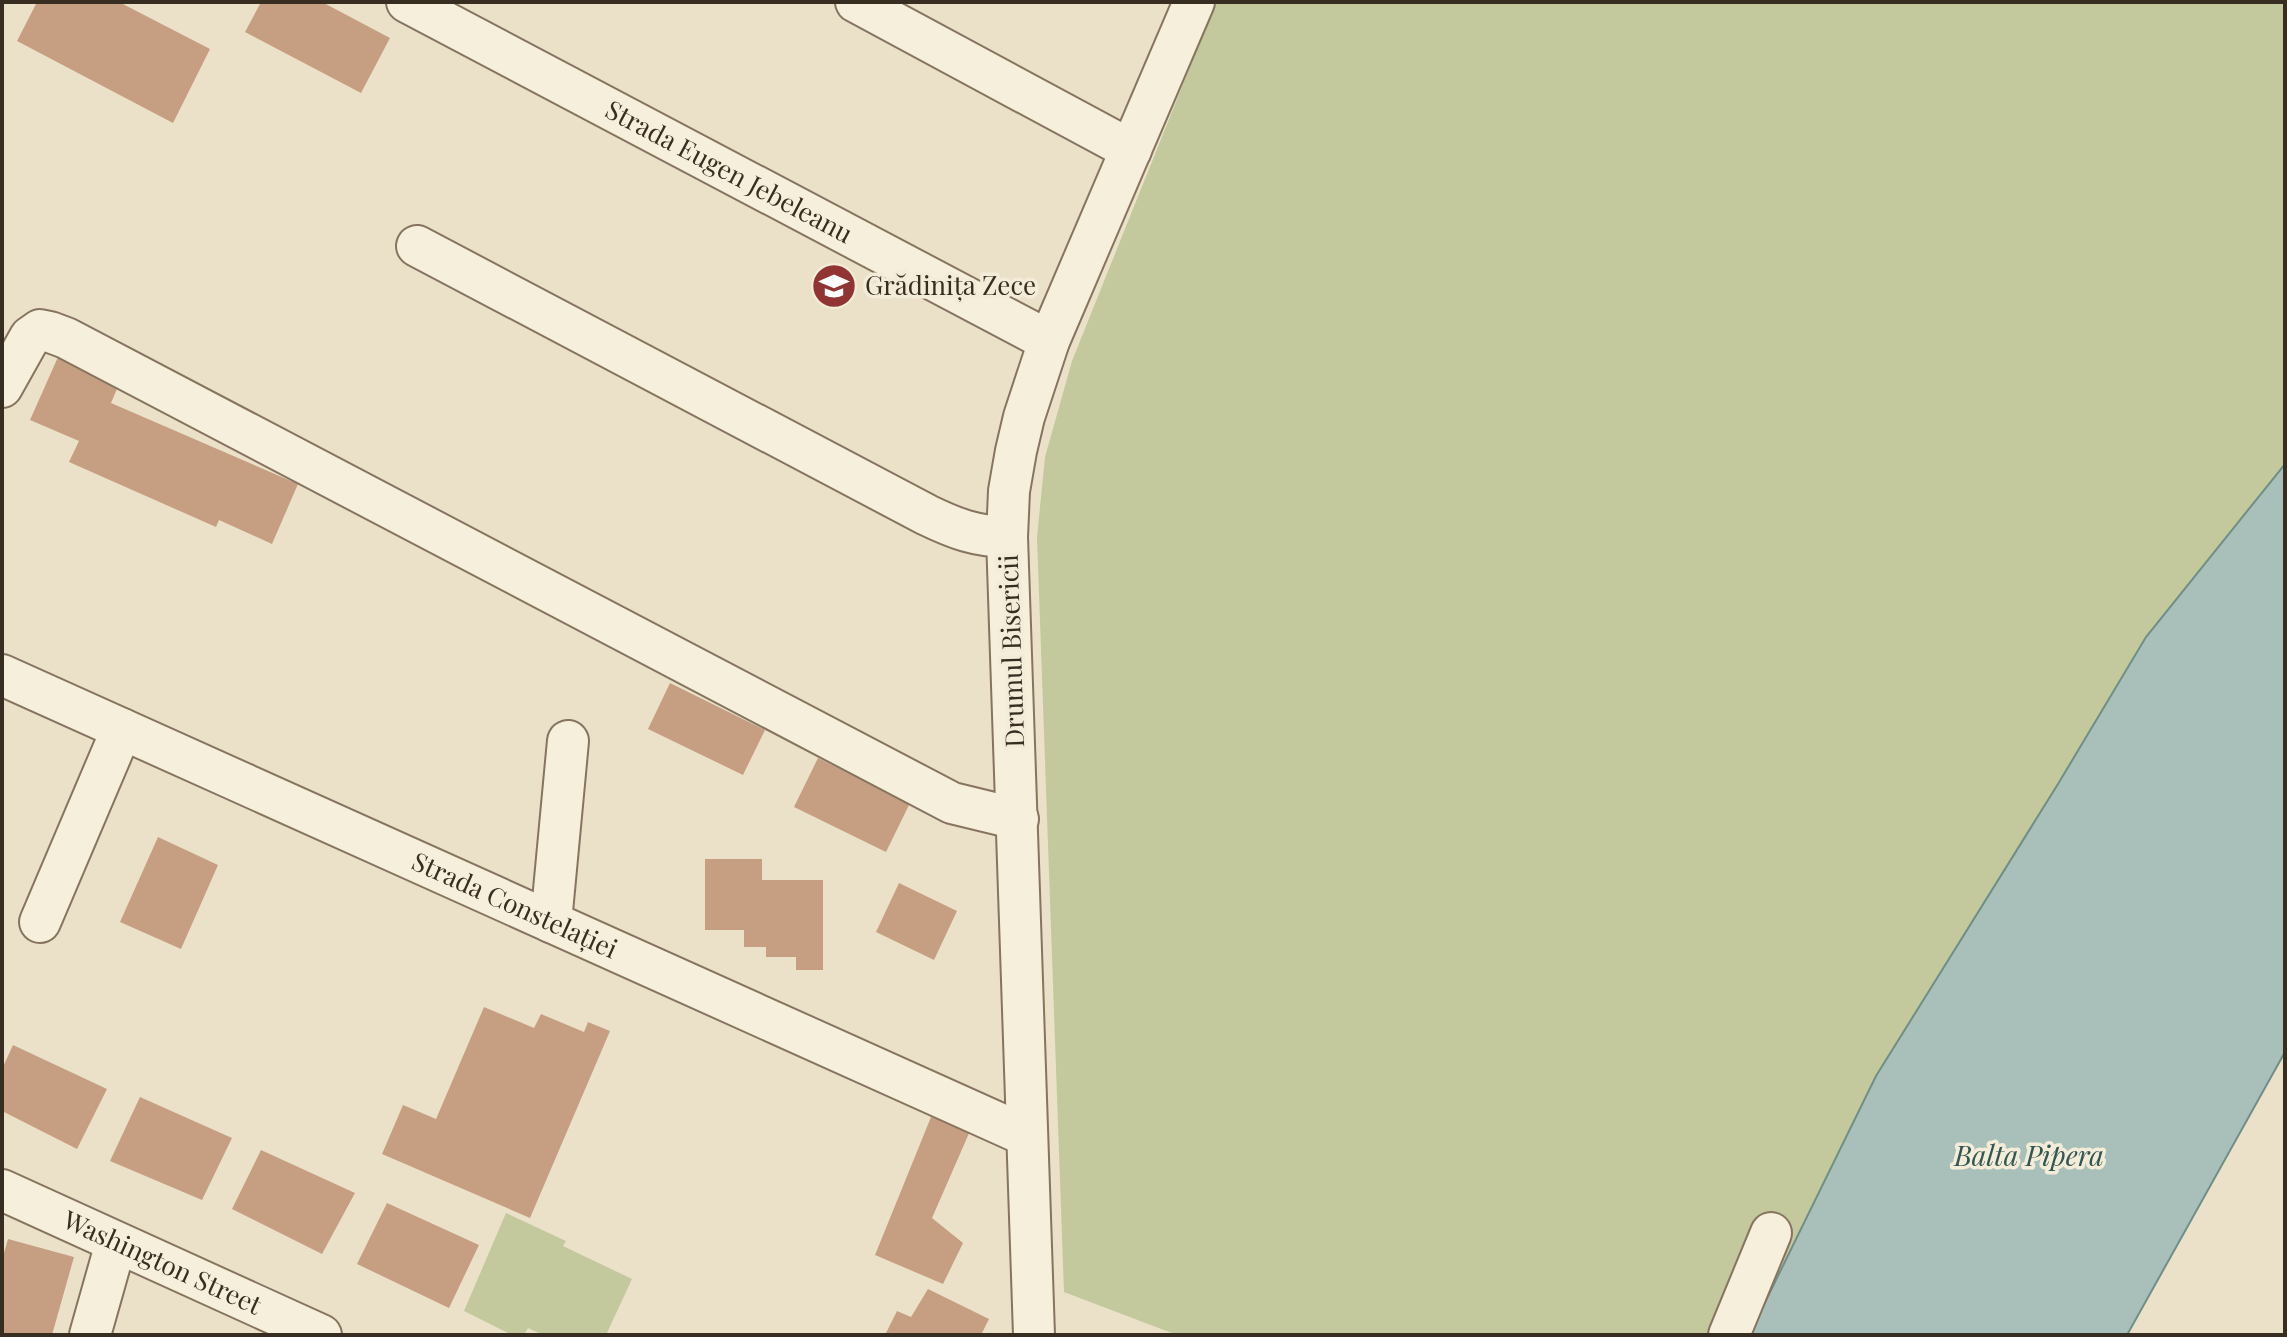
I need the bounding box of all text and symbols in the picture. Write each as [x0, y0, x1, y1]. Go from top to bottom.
street label: Strada Eugen Jebeleanu [600, 91, 859, 250]
school or university icon: Grădinița Zece [810, 262, 858, 310]
place label: Grădinița Zece [865, 267, 1036, 302]
street label: Drumul Bisericii [990, 554, 1031, 748]
street label: Strada Constelației [407, 843, 624, 966]
water label: Balta Pipera [1953, 1136, 2104, 1173]
street label: Washington Street [57, 1201, 268, 1322]

